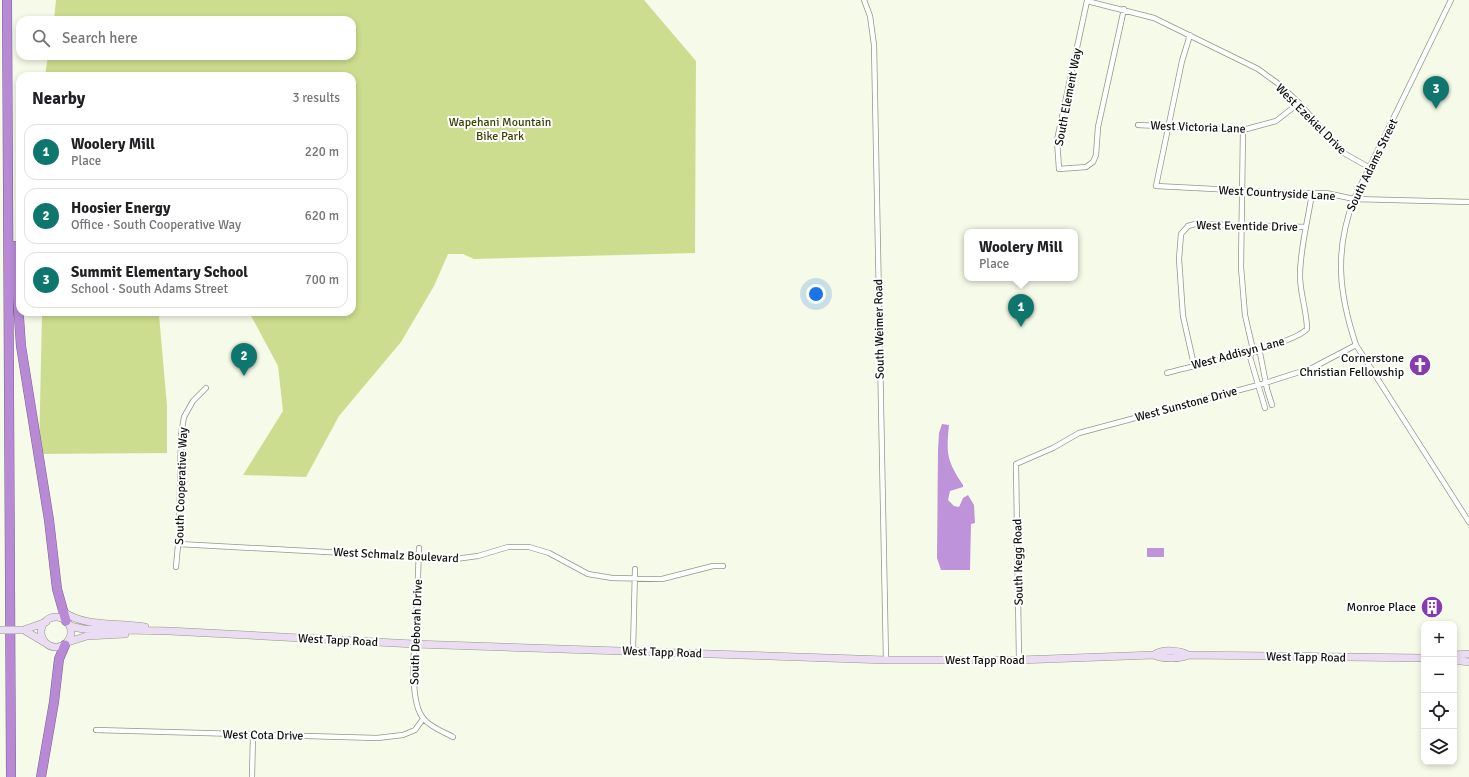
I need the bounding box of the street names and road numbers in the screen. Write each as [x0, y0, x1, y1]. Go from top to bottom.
street label: South Element Way [1052, 47, 1085, 147]
street label: West Ezekiel Drive [1272, 81, 1349, 158]
street label: South Adams Street [1344, 116, 1401, 214]
street label: West Victoria Lane [1150, 118, 1246, 137]
street label: West Countryside Lane [1218, 183, 1336, 204]
street label: West Eventide Drive [1196, 218, 1298, 235]
street label: South Weimer Road [871, 279, 888, 379]
street label: West Addisyn Lane [1190, 334, 1286, 373]
street label: West Sunstone Drive [1133, 384, 1239, 425]
street label: South Cooperative Way [172, 426, 191, 545]
street label: South Kegg Road [1010, 518, 1027, 606]
street label: West Schmalz Boulevard [333, 545, 459, 566]
street label: South Deborah Drive [407, 579, 426, 685]
street label: West Tapp Road [298, 631, 378, 650]
street label: West Tapp Road [622, 644, 702, 661]
street label: West Tapp Road [1266, 649, 1346, 666]
street label: West Tapp Road [945, 653, 1025, 668]
street label: West Cota Drive [222, 727, 304, 744]

